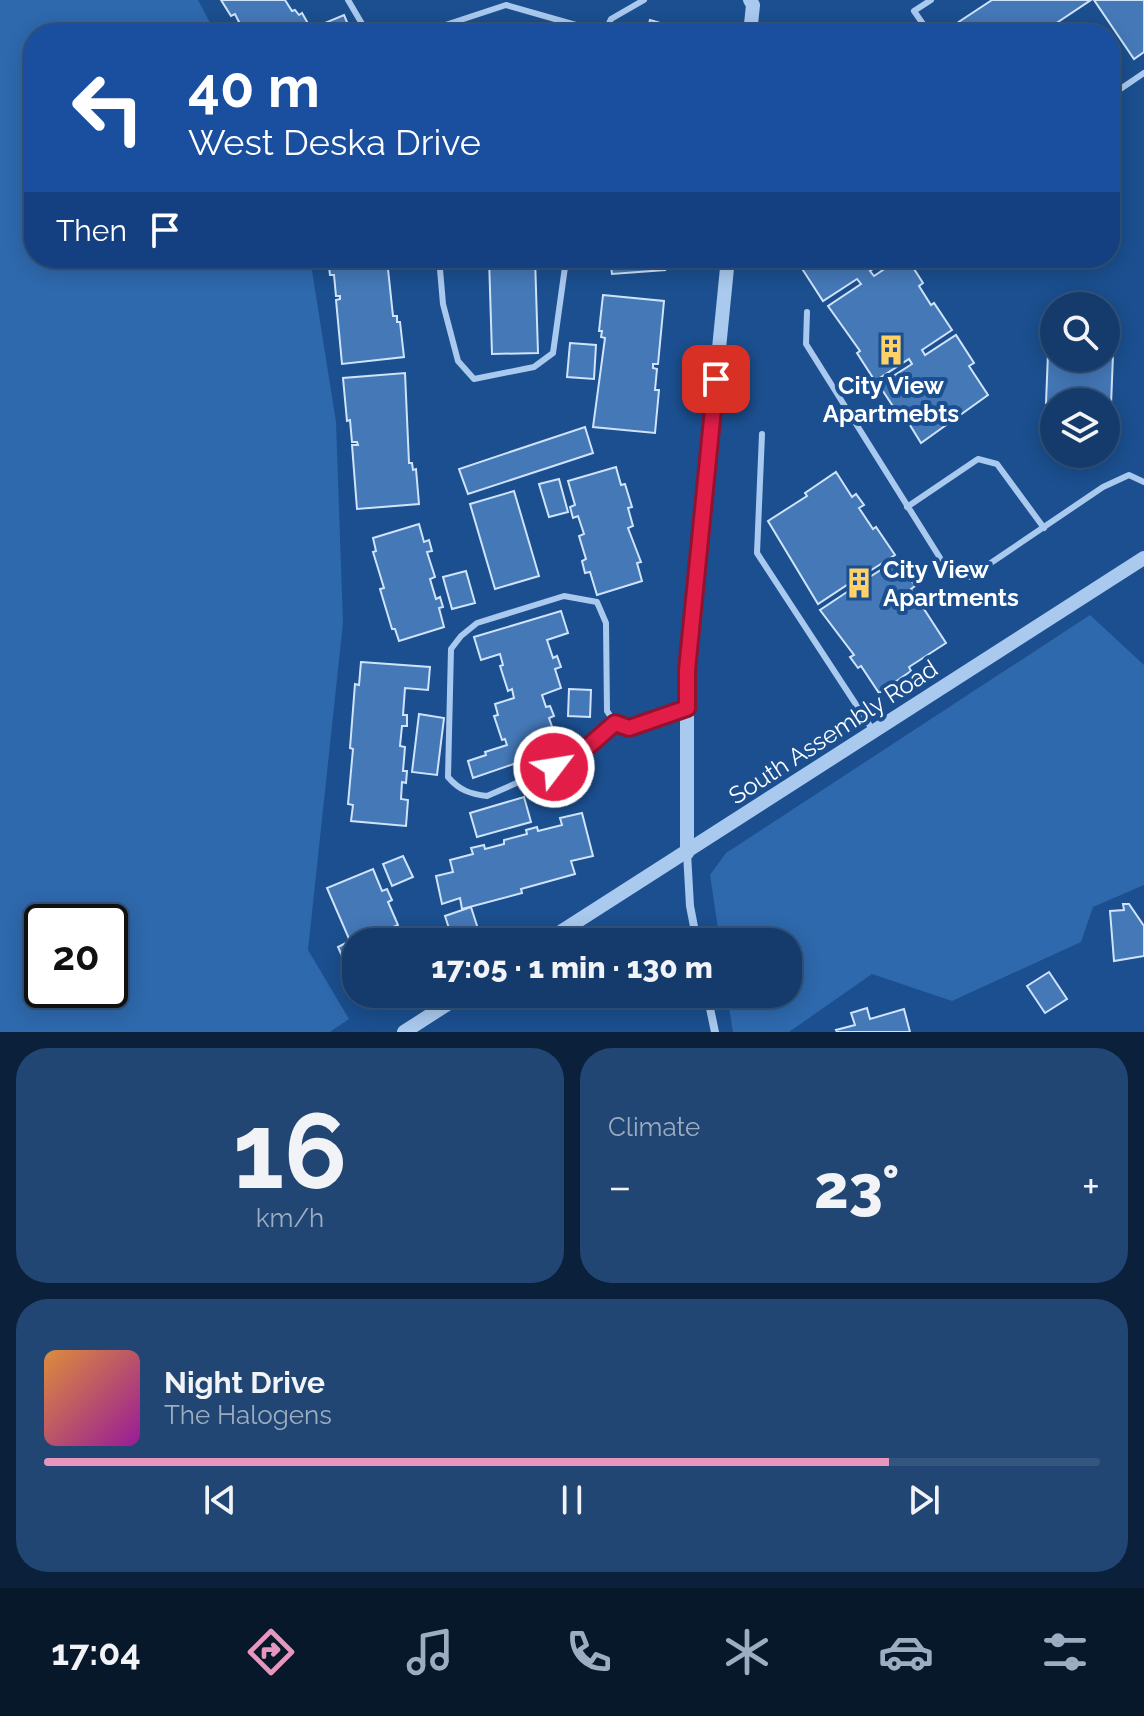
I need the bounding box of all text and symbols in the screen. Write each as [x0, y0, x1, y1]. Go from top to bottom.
text: 40 m [188, 54, 320, 120]
icon: left [56, 56, 160, 160]
text: West Deska Drive [188, 121, 481, 163]
icon: arrive [143, 208, 187, 252]
text: Then [56, 213, 127, 248]
map controls [1040, 292, 1120, 468]
button: search [1040, 292, 1120, 372]
building icon: City View Apartmebts [874, 333, 908, 367]
pin [682, 345, 750, 413]
icon: arrive [694, 357, 738, 401]
place label: City View Apartmebts [823, 371, 959, 428]
button: layers [1040, 388, 1120, 468]
place label: City View Apartments [883, 555, 1019, 612]
building icon: City View Apartments [842, 566, 876, 600]
street label: South Assembly Road [723, 654, 943, 810]
position arrow [512, 725, 596, 809]
speed limit sign: 20 [24, 904, 128, 1008]
text: 17:05 · 1 min · 130 m [431, 950, 713, 985]
text: 16 [233, 1090, 347, 1212]
text: Climate [608, 1112, 700, 1142]
text: 23° [814, 1152, 900, 1222]
text: − [608, 1161, 632, 1212]
text: + [1082, 1161, 1100, 1212]
text: km/h [256, 1203, 324, 1233]
text: Night Drive [164, 1365, 325, 1400]
text: The Halogens [164, 1400, 332, 1430]
icon: previous [198, 1478, 242, 1522]
icon: pause [550, 1478, 594, 1522]
icon: next [902, 1478, 946, 1522]
icon: directions [243, 1624, 299, 1680]
icon: music [402, 1624, 458, 1680]
icon: phone [561, 1624, 617, 1680]
icon: climate [719, 1624, 775, 1680]
icon: car [878, 1624, 934, 1680]
icon: filters [1037, 1624, 1093, 1680]
text: 17:04 [51, 1631, 141, 1673]

